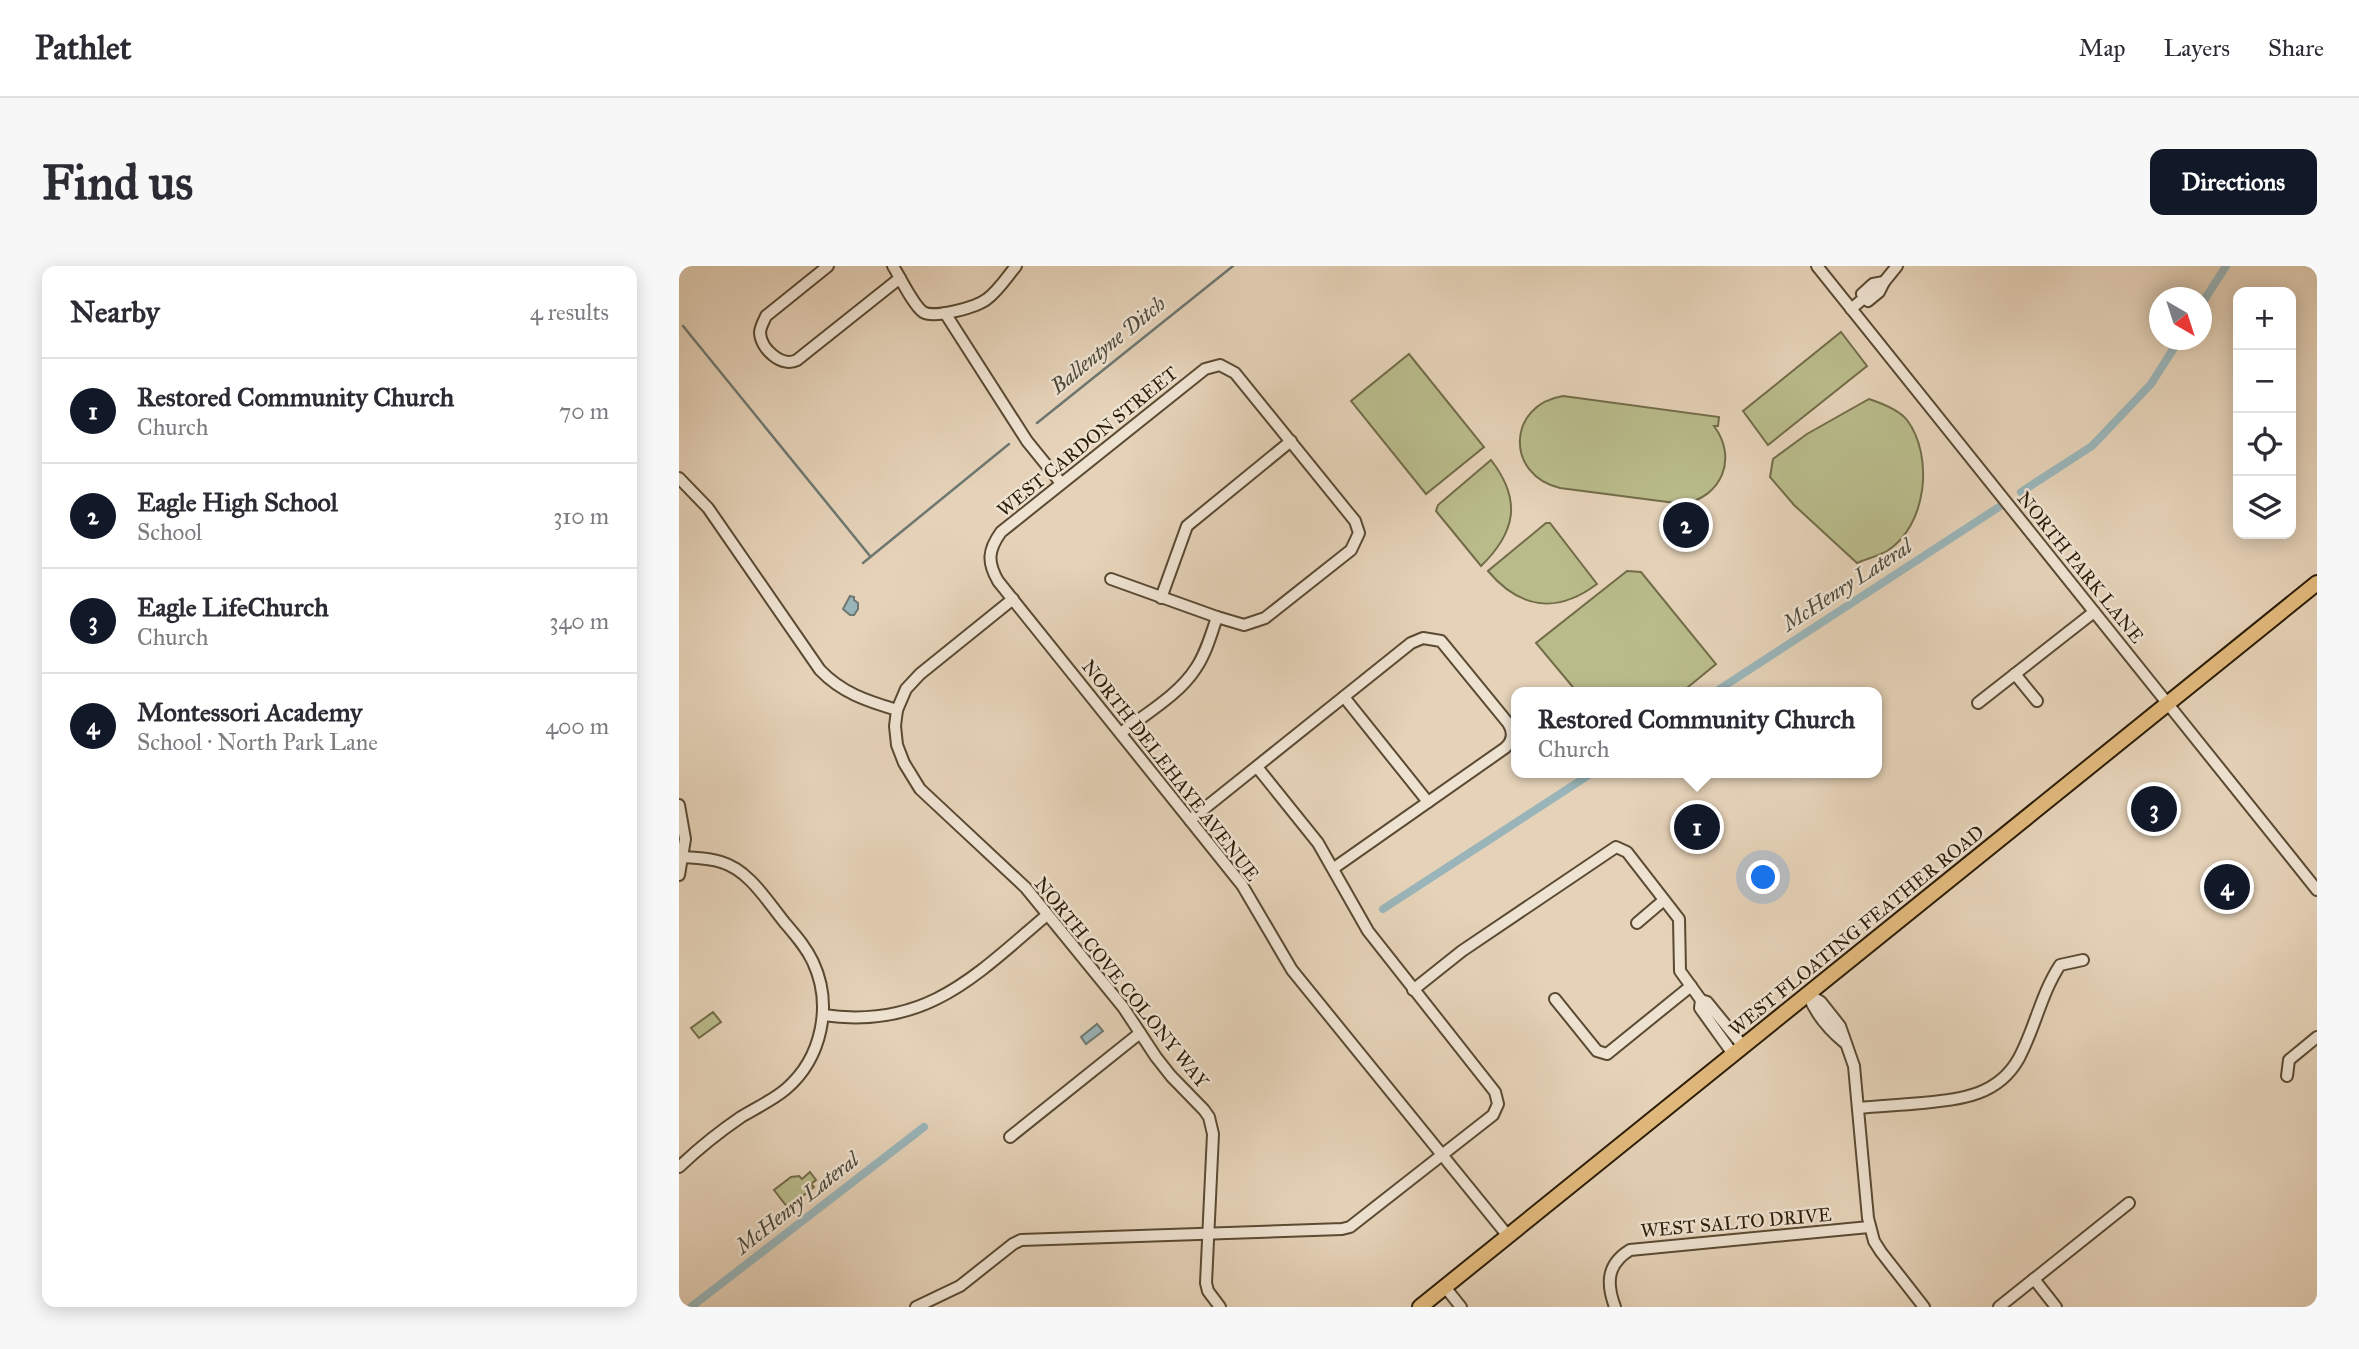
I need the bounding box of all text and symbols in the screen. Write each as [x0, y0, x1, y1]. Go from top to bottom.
text: Pathlet [35, 28, 132, 68]
text: Map [2079, 33, 2126, 63]
text: Layers [2164, 33, 2230, 63]
text: Share [2268, 33, 2324, 63]
button: Directions [2150, 149, 2317, 215]
text: Find us [42, 153, 193, 212]
north arrow [2149, 287, 2212, 350]
map controls [2233, 287, 2296, 539]
button: + [2233, 287, 2296, 350]
water label: Ballentyne Ditch [1045, 291, 1171, 400]
text: Nearby [70, 294, 160, 330]
text: 4 results [530, 298, 609, 326]
button: − [2233, 350, 2296, 413]
street label: WEST CARDON STREET [992, 361, 1182, 521]
text: Restored Community Church [137, 381, 454, 413]
text: 1 [88, 397, 98, 425]
text: 70 m [559, 397, 609, 425]
text: Church [137, 413, 209, 441]
button: locate [2233, 413, 2296, 476]
button: layers [2233, 476, 2296, 539]
text: Eagle High School [137, 486, 338, 518]
street label: NORTH PARK LANE [2012, 487, 2149, 648]
pin: 2 [1663, 499, 1709, 551]
text: 2 [87, 502, 99, 530]
text: 310 m [553, 502, 609, 530]
text: School [137, 518, 202, 546]
water label: McHenry Lateral [1776, 532, 1919, 638]
text: Eagle LifeChurch [137, 591, 329, 623]
text: 3 [88, 607, 98, 635]
text: 340 m [549, 607, 609, 635]
text: Church [137, 623, 209, 651]
street label: NORTH DELEHAYE AVENUE [1077, 655, 1264, 886]
popup [1511, 687, 1882, 778]
text: Montessori Academy [137, 696, 362, 728]
text: Restored Community Church [1538, 703, 1855, 735]
text: 4 [87, 712, 99, 740]
text: 400 m [545, 712, 609, 740]
text: School · North Park Lane [137, 728, 378, 756]
text: Church [1538, 735, 1609, 763]
pin: 3 [2131, 783, 2177, 835]
pin: 1 [1674, 801, 1720, 853]
street label: WEST FLOATING FEATHER ROAD [1724, 820, 1989, 1041]
your location [1746, 860, 1780, 894]
pin: 4 [2204, 861, 2250, 913]
street label: NORTH COVE COLONY WAY [1030, 872, 1214, 1093]
water label: McHenry Lateral [729, 1145, 866, 1260]
street label: WEST SALTO DRIVE [1640, 1203, 1833, 1242]

